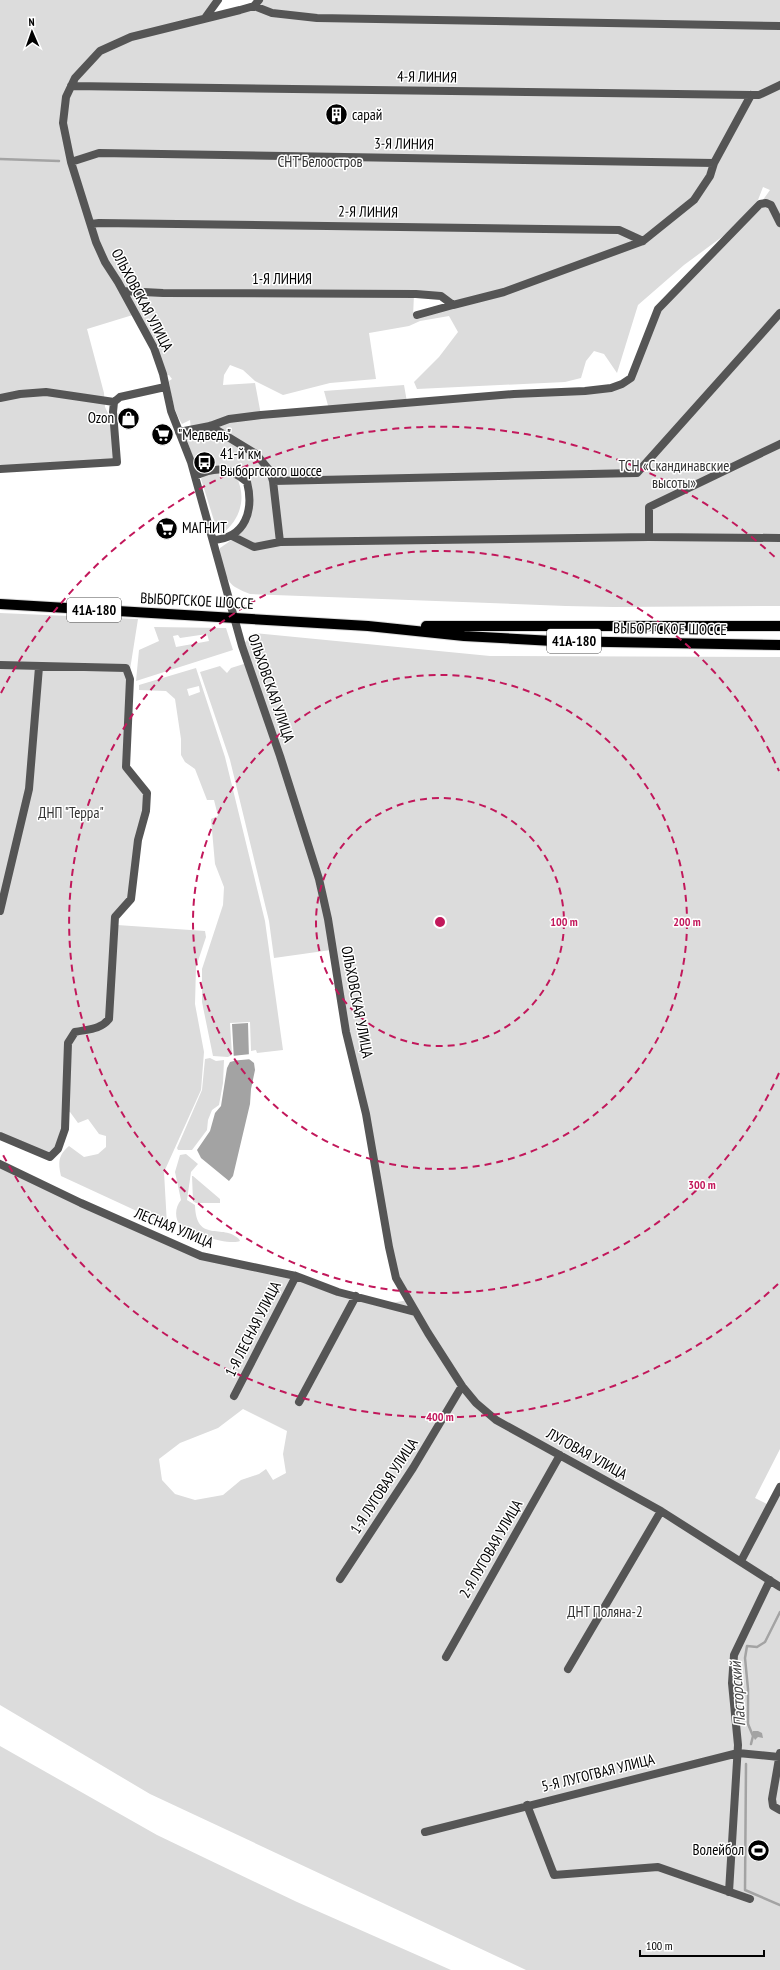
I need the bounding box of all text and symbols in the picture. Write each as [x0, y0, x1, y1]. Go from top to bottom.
north arrow [12, 12, 52, 52]
text: N [28, 15, 35, 29]
street label: 4-Я ЛИНИЯ [397, 66, 457, 87]
building icon: сарай [324, 102, 350, 128]
place label: сарай [352, 105, 382, 124]
street label: 3-Я ЛИНИЯ [374, 133, 434, 154]
park label: СНТ Белоостров [277, 152, 363, 171]
street label: 2-Я ЛИНИЯ [338, 201, 398, 222]
street label: ОЛЬХОВСКАЯ УЛИЦА [107, 245, 178, 355]
street label: 1-Я ЛИНИЯ [252, 269, 312, 288]
shop icon: Ozon [116, 405, 142, 431]
place label: Ozon [88, 408, 114, 427]
supermarket icon: "Медведь" [149, 422, 175, 448]
place label: "Медведь" [178, 425, 231, 444]
place label: 41-й км Выборгского шоссе [220, 444, 322, 480]
bus stop icon: 41-й км Выборгского шоссе [191, 450, 217, 476]
park label: ТСН «Скандинавские высоты» [619, 456, 729, 492]
supermarket icon: МАГНИТ [153, 515, 179, 541]
place label: МАГНИТ [182, 518, 227, 537]
street label: ВЫБОРГСКОЕ ШОССЕ [140, 588, 254, 613]
road number: 41А-180 [67, 598, 121, 622]
street label: ВЫБОРГСКОЕ ШОССЕ [613, 618, 727, 639]
road number: 41А-180 [547, 629, 601, 653]
street label: ОЛЬХОВСКАЯ УЛИЦА [244, 631, 299, 745]
park label: ДНП "Терра" [38, 803, 104, 822]
text: 100 m [550, 914, 578, 929]
text: 200 m [673, 914, 701, 929]
centre of rings [433, 915, 447, 929]
street label: ОЛЬХОВСКАЯ УЛИЦА [337, 944, 378, 1060]
text: 300 m [688, 1177, 716, 1192]
street label: ЛЕСНАЯ УЛИЦА [131, 1203, 217, 1252]
street label: 1-Я ЛЕСНАЯ УЛИЦА [220, 1277, 285, 1380]
text: 400 m [426, 1409, 454, 1424]
street label: ЛУГОВАЯ УЛИЦА [543, 1423, 632, 1484]
street label: 1-Я ЛУГОВАЯ УЛИЦА [346, 1434, 422, 1537]
street label: 2-Я ЛУГОВАЯ УЛИЦА [455, 1495, 527, 1601]
park label: ДНТ Поляна-2 [567, 1602, 643, 1621]
water label: Пасторский [725, 1659, 749, 1727]
street label: 5-Я ЛУГОГВАЯ УЛИЦА [539, 1749, 657, 1796]
sports icon: Волейбол [746, 1837, 772, 1863]
place label: Волейбол [693, 1840, 744, 1859]
scale bar [640, 1932, 764, 1958]
text: 100 m [646, 1938, 673, 1953]

